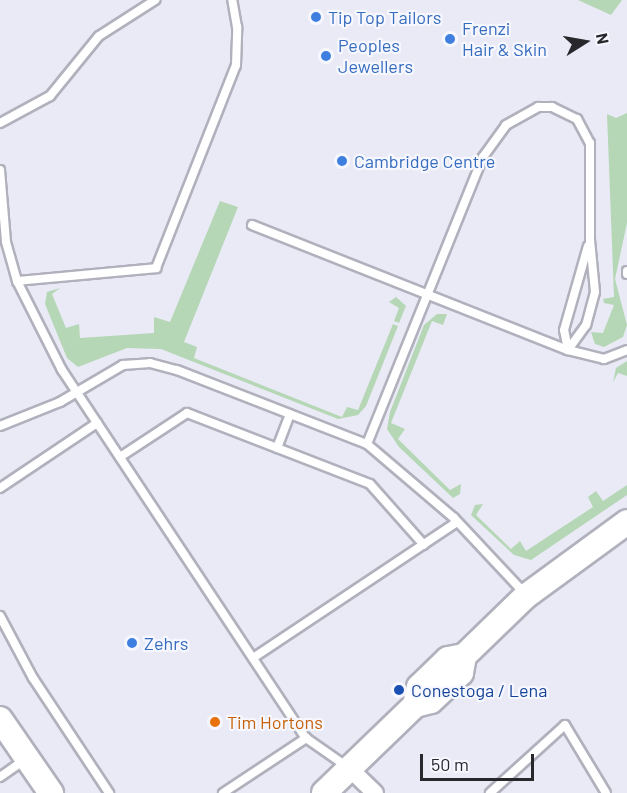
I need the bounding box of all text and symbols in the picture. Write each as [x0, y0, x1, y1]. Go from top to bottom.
place label: Tip Top Tailors [328, 6, 441, 28]
marker: Tip Top Tailors [309, 10, 323, 24]
north arrow [555, 12, 615, 72]
place label: Frenzi Hair & Skin [462, 18, 547, 60]
text: N [593, 31, 613, 45]
marker: Frenzi Hair & Skin [443, 32, 457, 46]
place label: Peoples Jewellers [338, 35, 413, 78]
marker: Peoples Jewellers [319, 49, 333, 63]
place label: Cambridge Centre [354, 150, 495, 172]
marker: Cambridge Centre [335, 154, 349, 168]
place label: Zehrs [144, 632, 188, 654]
marker: Zehrs [125, 636, 139, 650]
place label: Conestoga / Lena [411, 679, 547, 701]
marker: Conestoga / Lena [392, 683, 406, 697]
place label: Tim Hortons [227, 711, 323, 733]
marker: Tim Hortons [208, 715, 222, 729]
scale bar [423, 742, 537, 780]
text: 50 m [431, 753, 469, 775]

